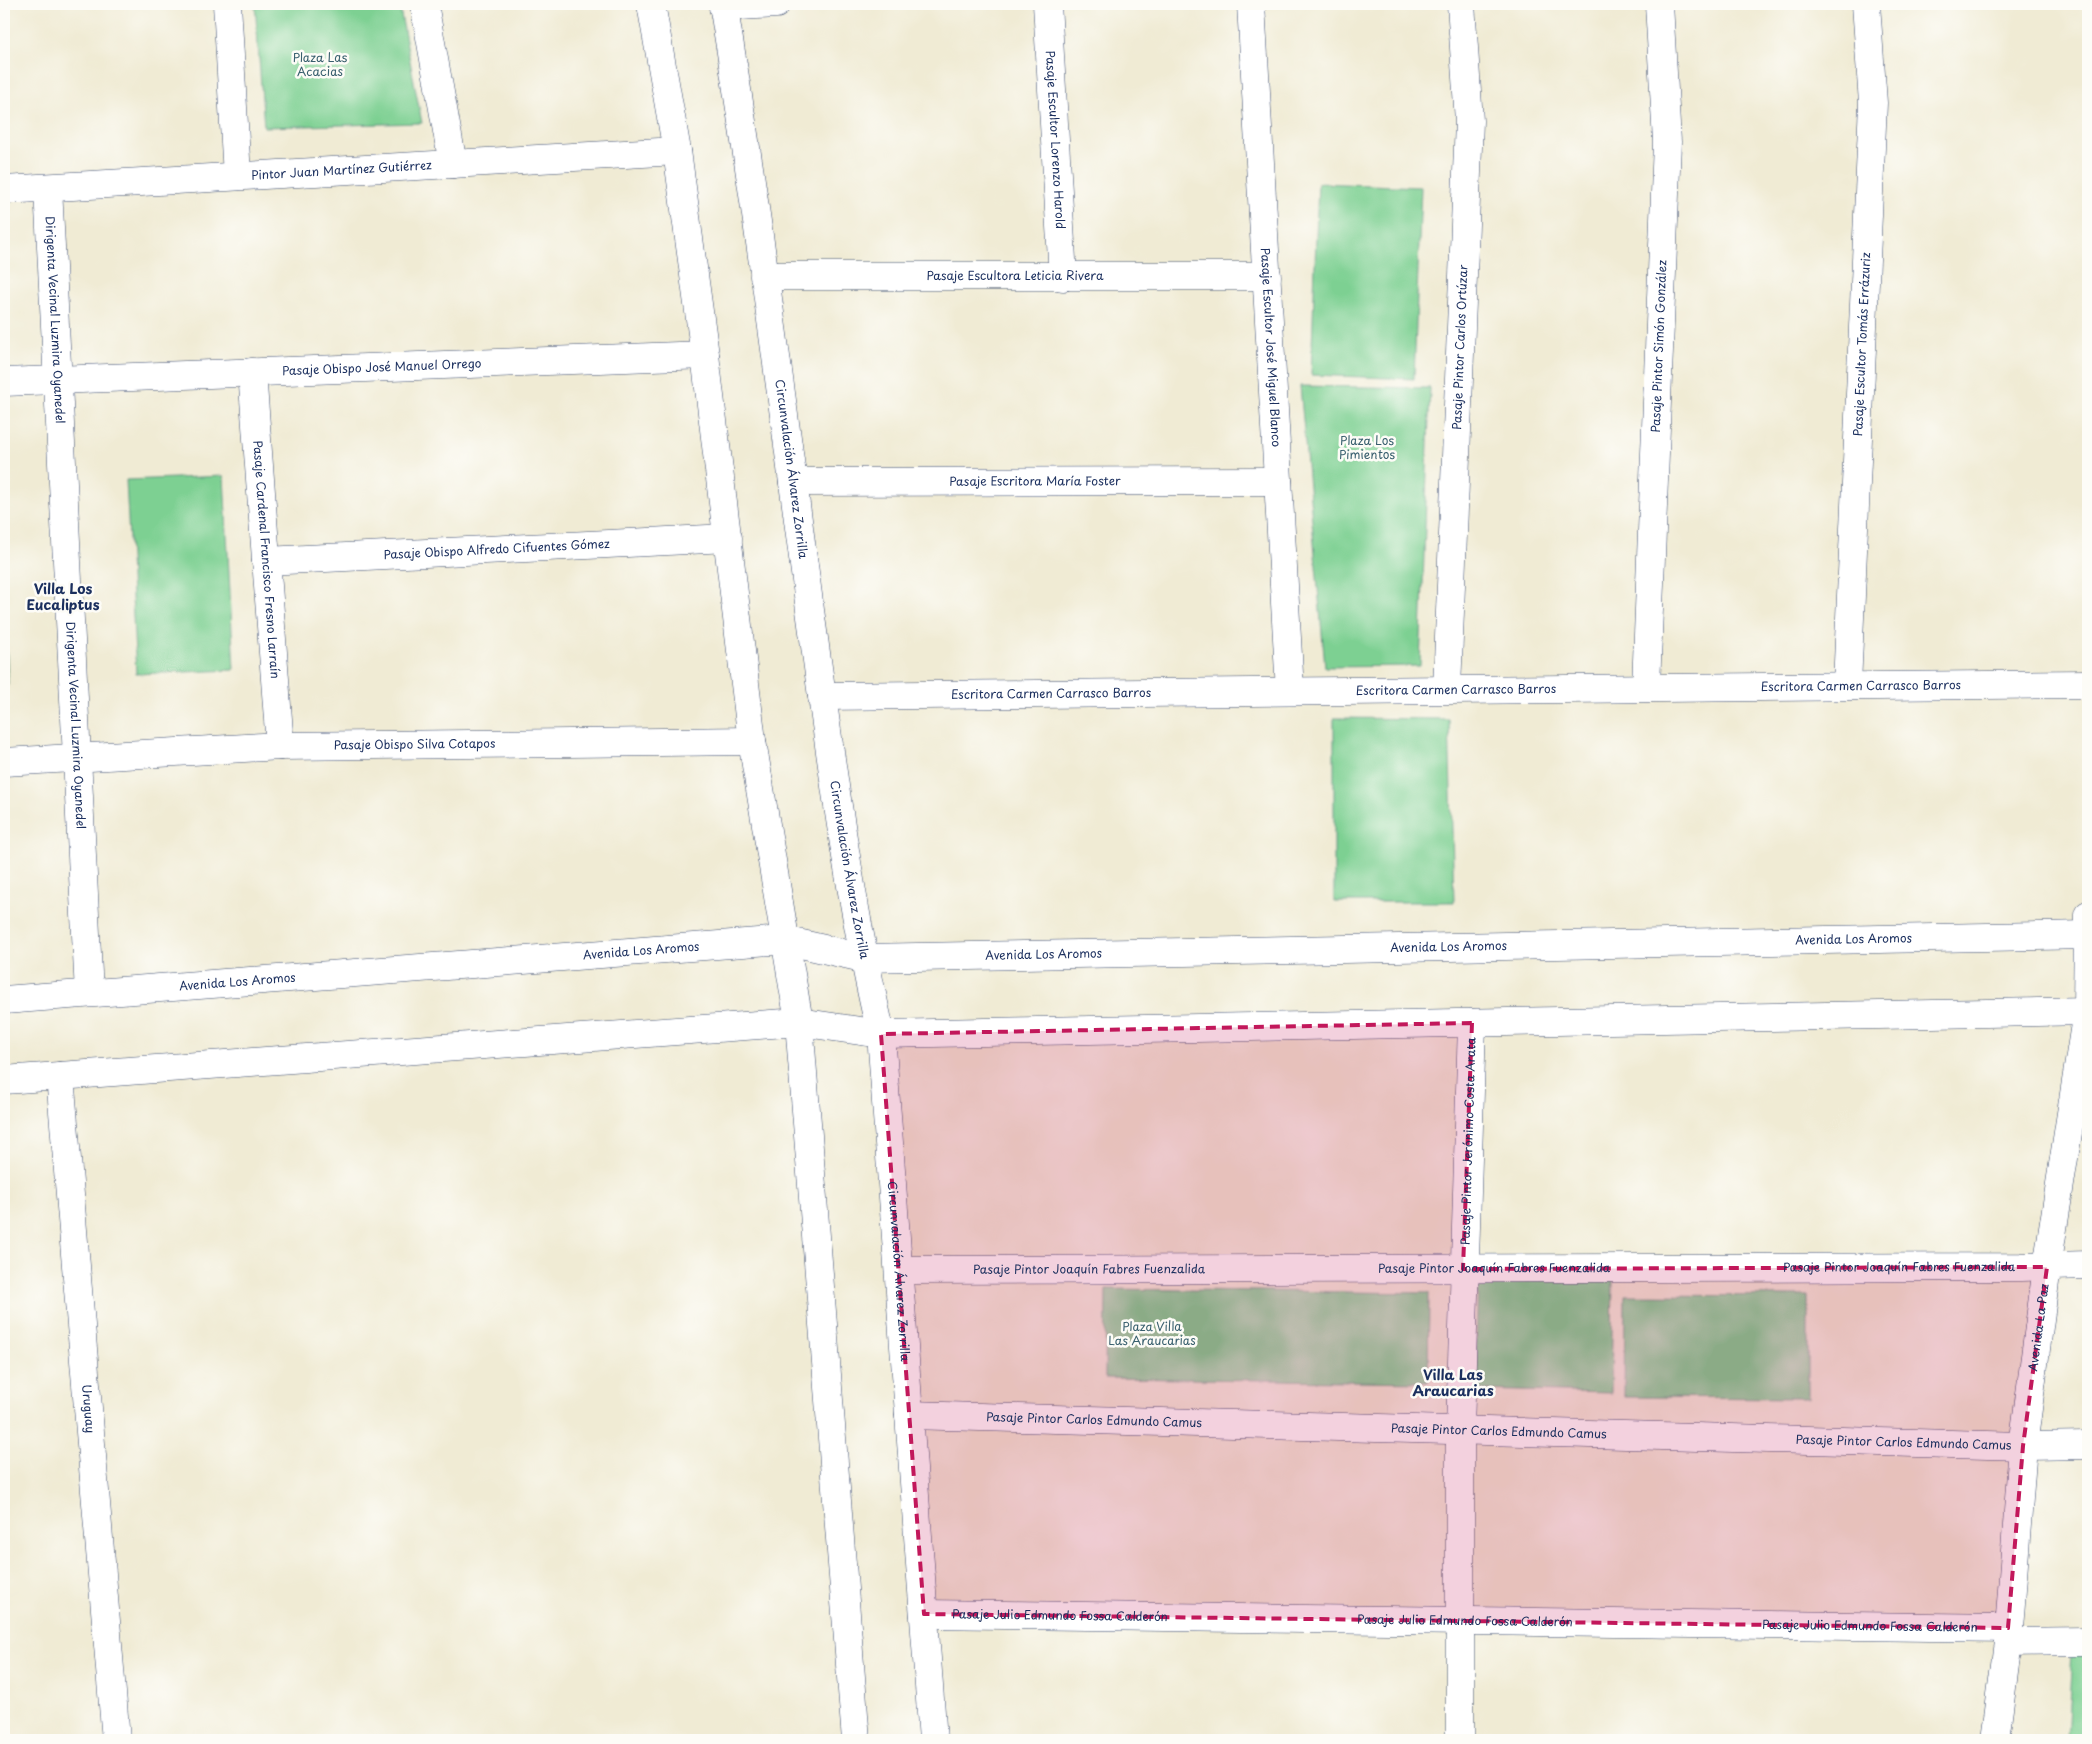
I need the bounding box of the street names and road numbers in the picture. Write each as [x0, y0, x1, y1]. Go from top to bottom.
street label: Pasaje Escultor Lorenzo Harold [1042, 50, 1070, 230]
street label: Pintor Juan Martínez Gutiérrez [251, 155, 432, 184]
street label: Dirigenta Vecinal Luzmira Oyanedel [41, 216, 70, 424]
street label: Pasaje Escultor José Miguel Blanco [1257, 247, 1286, 448]
street label: Pasaje Escultor Tomás Errázuriz [1848, 252, 1874, 437]
street label: Pasaje Pintor Simón González [1646, 259, 1670, 433]
street label: Pasaje Pintor Carlos Ortúzar [1447, 264, 1471, 430]
street label: Pasaje Escultora Leticia Rivera [926, 266, 1104, 284]
street label: Pasaje Obispo José Manuel Orrego [282, 354, 482, 379]
street label: Circunvalación Álvarez Zorrilla [771, 378, 813, 560]
street label: Pasaje Cardenal Francisco Fresno Larraín [249, 440, 285, 679]
street label: Pasaje Escritora María Foster [949, 471, 1121, 490]
street label: Pasaje Obispo Alfredo Cifuentes Gómez [383, 534, 610, 563]
street label: Dirigenta Vecinal Luzmira Oyanedel [62, 621, 91, 830]
street label: Escritora Carmen Carrasco Barros [1761, 675, 1962, 695]
street label: Escritora Carmen Carrasco Barros [1356, 679, 1557, 699]
street label: Escritora Carmen Carrasco Barros [951, 683, 1152, 703]
street label: Pasaje Obispo Silva Cotapos [334, 734, 496, 753]
street label: Circunvalación Álvarez Zorrilla [826, 779, 874, 961]
street label: Avenida Los Aromos [1795, 928, 1912, 948]
street label: Avenida Los Aromos [1390, 936, 1507, 956]
street label: Avenida Los Aromos [582, 937, 700, 963]
street label: Avenida Los Aromos [985, 944, 1102, 964]
street label: Avenida Los Aromos [178, 968, 296, 995]
street label: Pasaje Pintor Jerónimo Costa Arata [1455, 1037, 1480, 1245]
street label: Circunvalación Álvarez Zorrilla [884, 1181, 915, 1363]
street label: Pasaje Pintor Joaquín Fabres Fuenzalida [1783, 1257, 2016, 1276]
street label: Pasaje Pintor Joaquín Fabres Fuenzalida [1378, 1258, 1611, 1277]
street label: Pasaje Pintor Joaquín Fabres Fuenzalida [973, 1259, 1206, 1278]
street label: Avenida La Paz [2023, 1282, 2053, 1372]
street label: Uruguay [78, 1384, 100, 1434]
street label: Pasaje Pintor Carlos Edmundo Camus [986, 1407, 1203, 1431]
street label: Pasaje Pintor Carlos Edmundo Camus [1391, 1418, 1607, 1442]
street label: Pasaje Pintor Carlos Edmundo Camus [1795, 1430, 2012, 1454]
street label: Pasaje Julio Edmundo Fossa Calderón [952, 1604, 1168, 1625]
street label: Pasaje Julio Edmundo Fossa Calderón [1357, 1610, 1573, 1630]
street label: Pasaje Julio Edmundo Fossa Calderón [1762, 1615, 1978, 1636]

